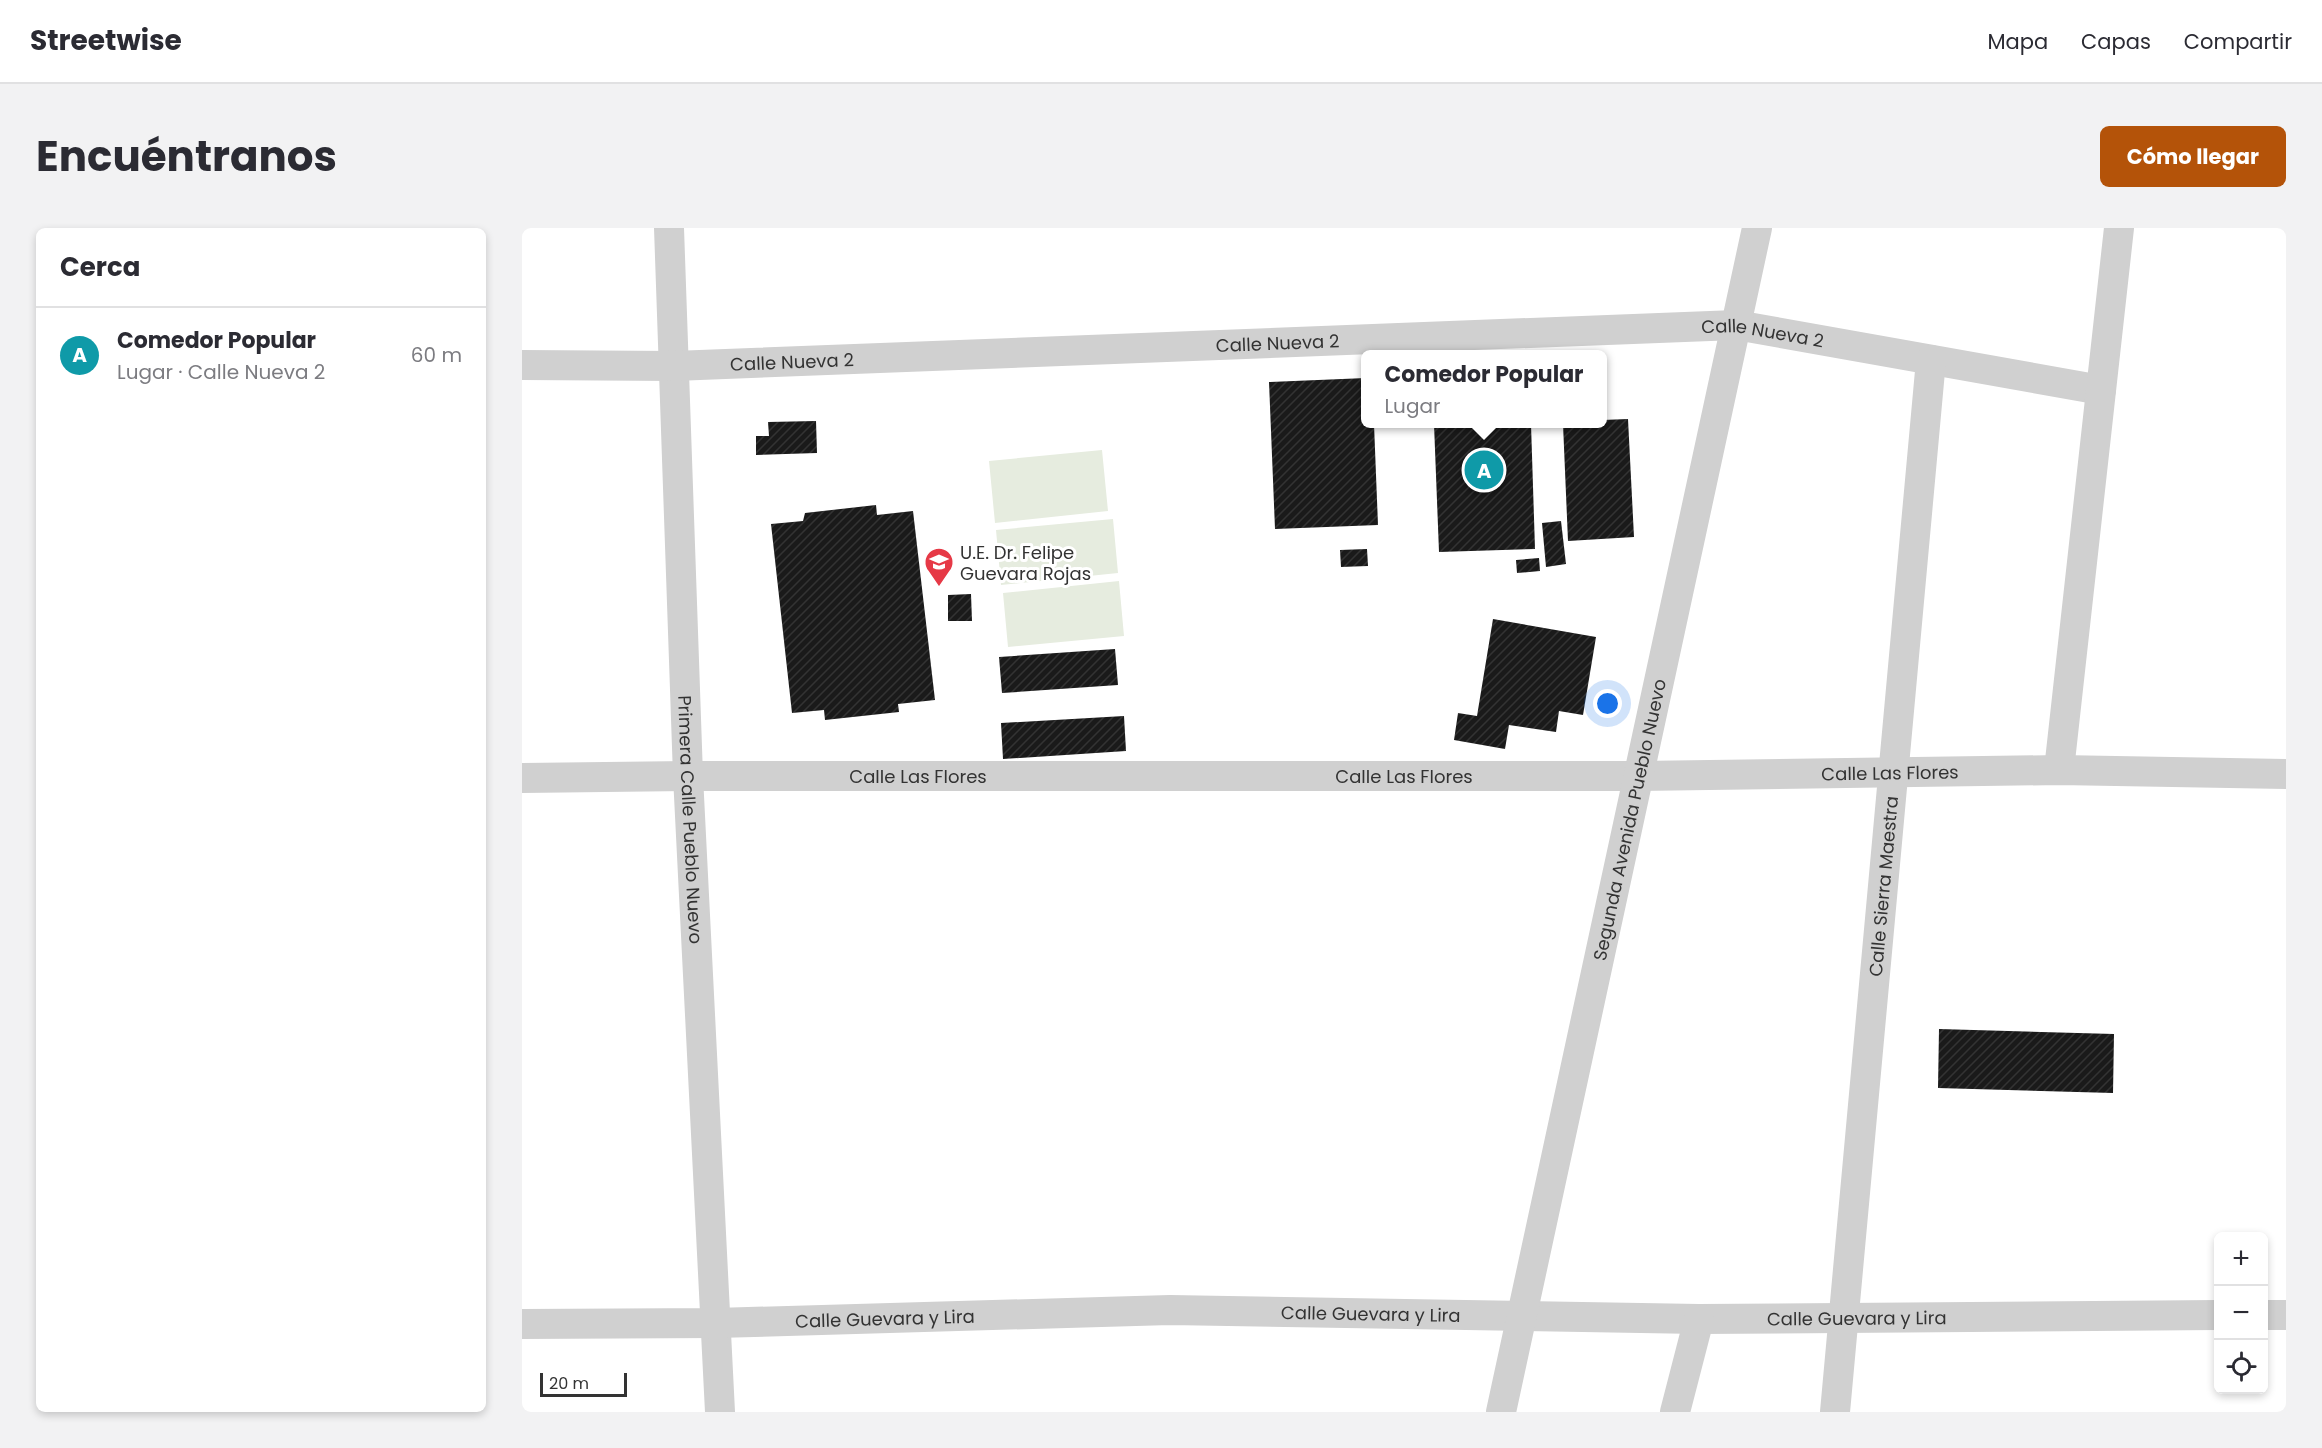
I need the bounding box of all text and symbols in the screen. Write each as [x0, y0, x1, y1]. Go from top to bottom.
text: Streetwise [30, 21, 182, 60]
text: Mapa [1987, 27, 2048, 56]
text: Capas [2081, 27, 2151, 56]
text: Compartir [2184, 27, 2292, 56]
button: Cómo llegar [2100, 126, 2286, 187]
text: Encuéntranos [36, 127, 337, 186]
text: Cerca [60, 249, 140, 285]
street label: Calle Nueva 2 [1701, 312, 1826, 353]
text: Comedor Popular [117, 325, 316, 356]
street label: Calle Nueva 2 [1215, 328, 1340, 358]
text: A [72, 341, 87, 369]
text: 60 m [411, 341, 462, 369]
street label: Calle Nueva 2 [730, 347, 854, 376]
popup [1361, 350, 1607, 428]
text: Lugar · Calle Nueva 2 [117, 358, 325, 386]
text: Comedor Popular [1384, 359, 1584, 390]
text: Lugar [1384, 392, 1440, 420]
pin: A [1464, 448, 1504, 492]
place label: U.E. Dr. Felipe Guevara Rojas [960, 540, 1091, 586]
school or university icon: U.E. Dr. Felipe Guevara Rojas [923, 546, 955, 588]
street label: Segunda Avenida Pueblo Nuevo [1586, 676, 1672, 963]
your location [1593, 689, 1622, 718]
street label: Primera Calle Pueblo Nuevo [673, 695, 709, 945]
street label: Calle Las Flores [1821, 759, 1959, 786]
street label: Calle Las Flores [849, 764, 987, 789]
street label: Calle Las Flores [1335, 764, 1473, 789]
street label: Calle Sierra Maestra [1862, 795, 1904, 978]
map controls [2214, 1232, 2268, 1394]
button: + [2214, 1232, 2268, 1286]
button: − [2214, 1286, 2268, 1340]
street label: Calle Guevara y Lira [1281, 1299, 1461, 1327]
street label: Calle Guevara y Lira [795, 1303, 975, 1333]
street label: Calle Guevara y Lira [1767, 1305, 1947, 1331]
button: locate [2214, 1340, 2268, 1394]
scale bar [540, 1370, 627, 1398]
text: 20 m [549, 1372, 589, 1395]

